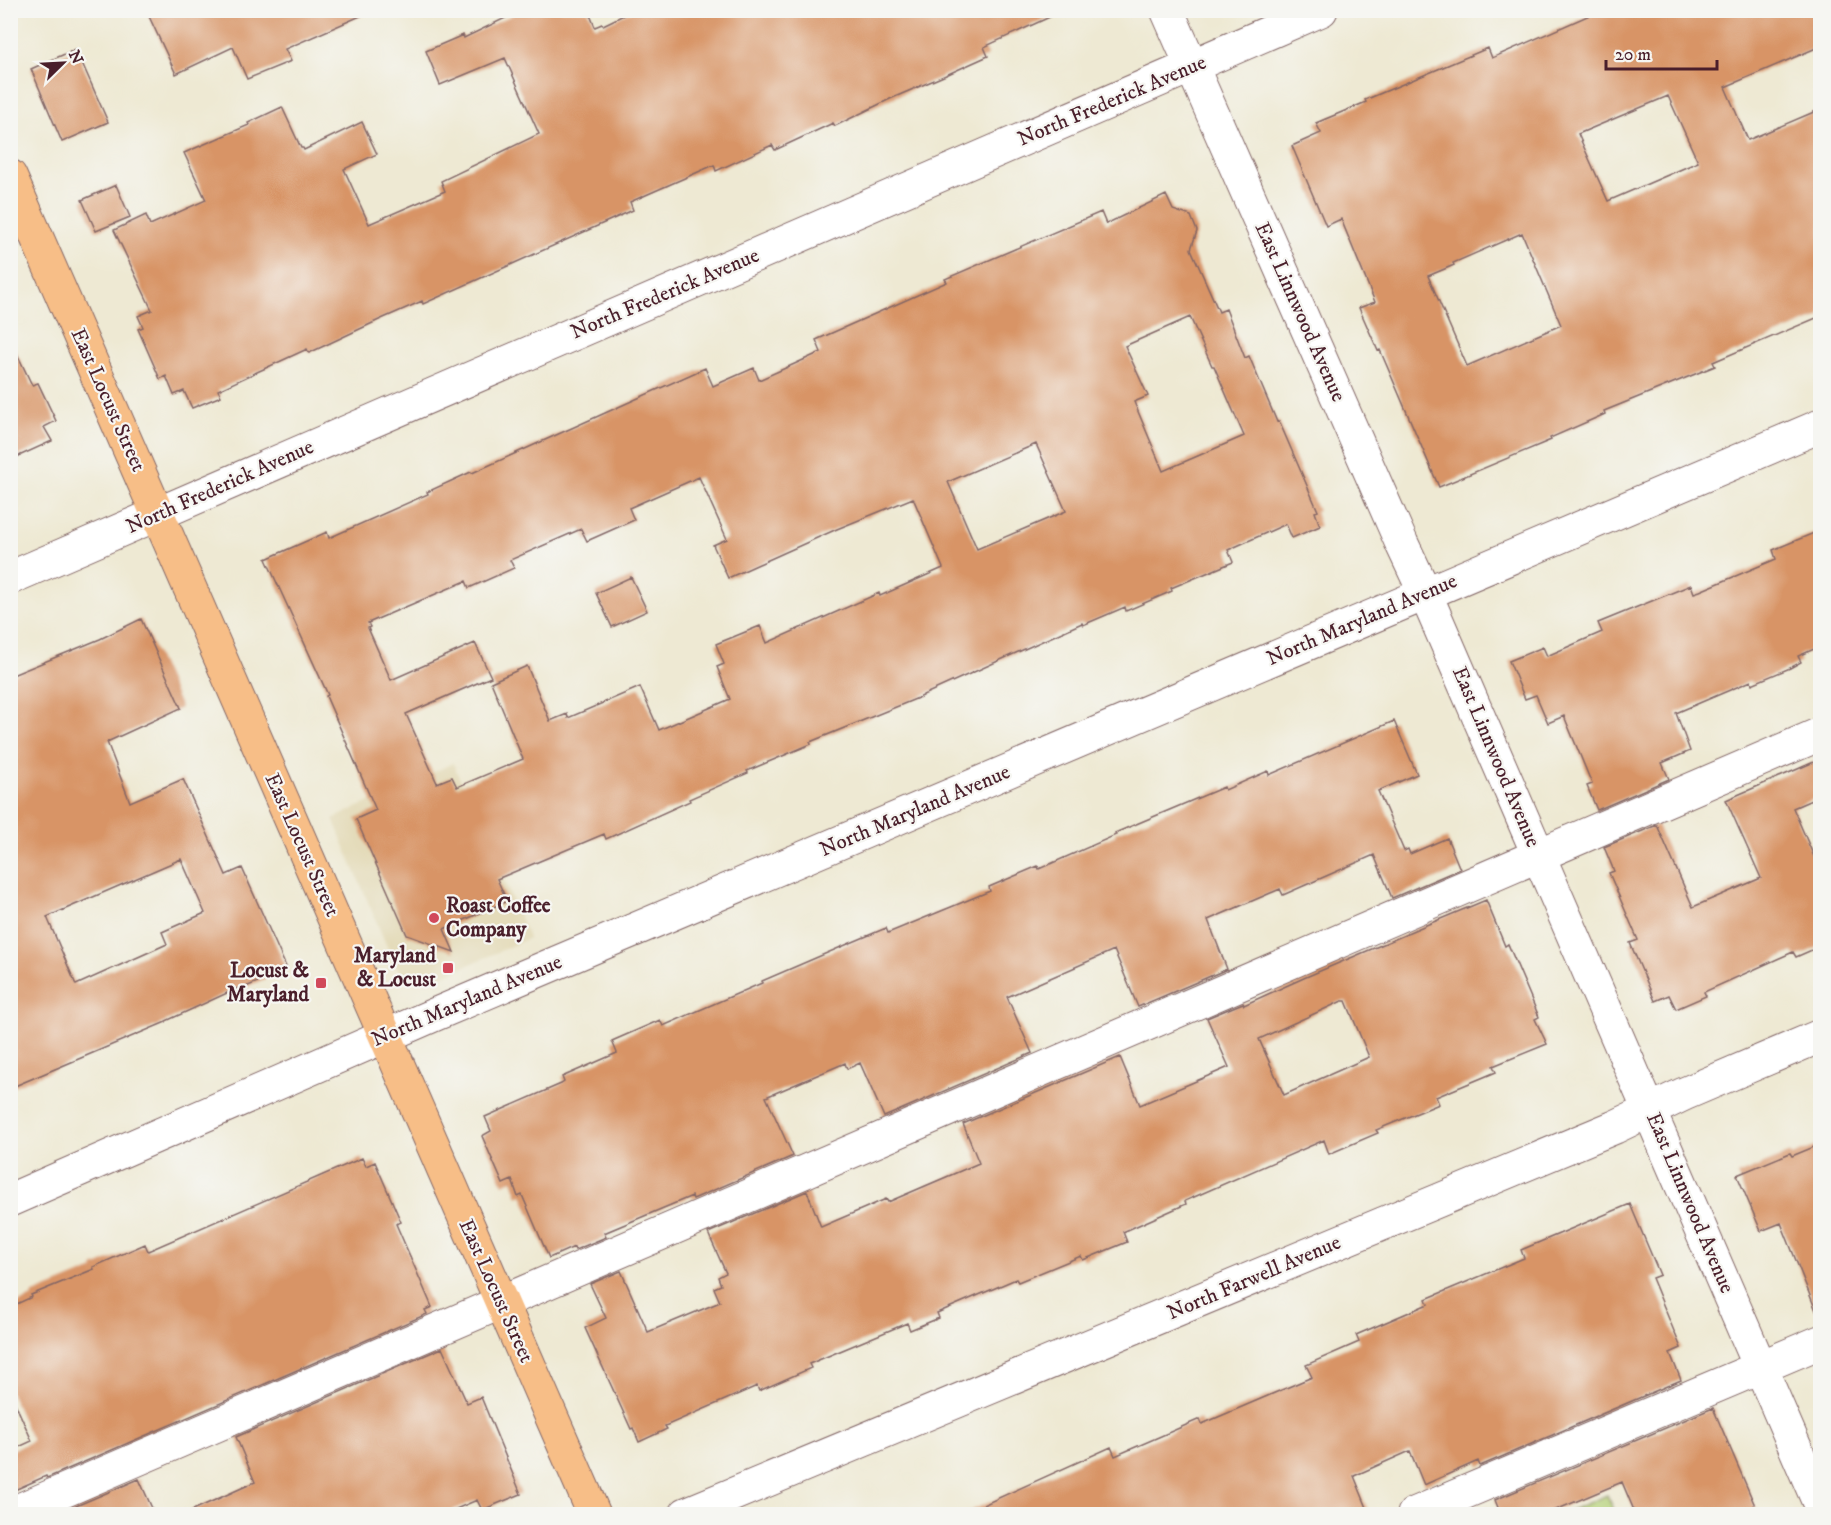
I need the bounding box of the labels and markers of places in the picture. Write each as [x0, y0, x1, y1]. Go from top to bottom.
place label: Roast Coffee Company [446, 893, 551, 943]
marker: Roast Coffee Company [427, 911, 441, 925]
place label: Maryland & Locust [354, 943, 437, 993]
place label: Locust & Maryland [227, 958, 310, 1008]
marker: Maryland & Locust [441, 961, 455, 975]
marker: Locust & Maryland [314, 976, 328, 990]

